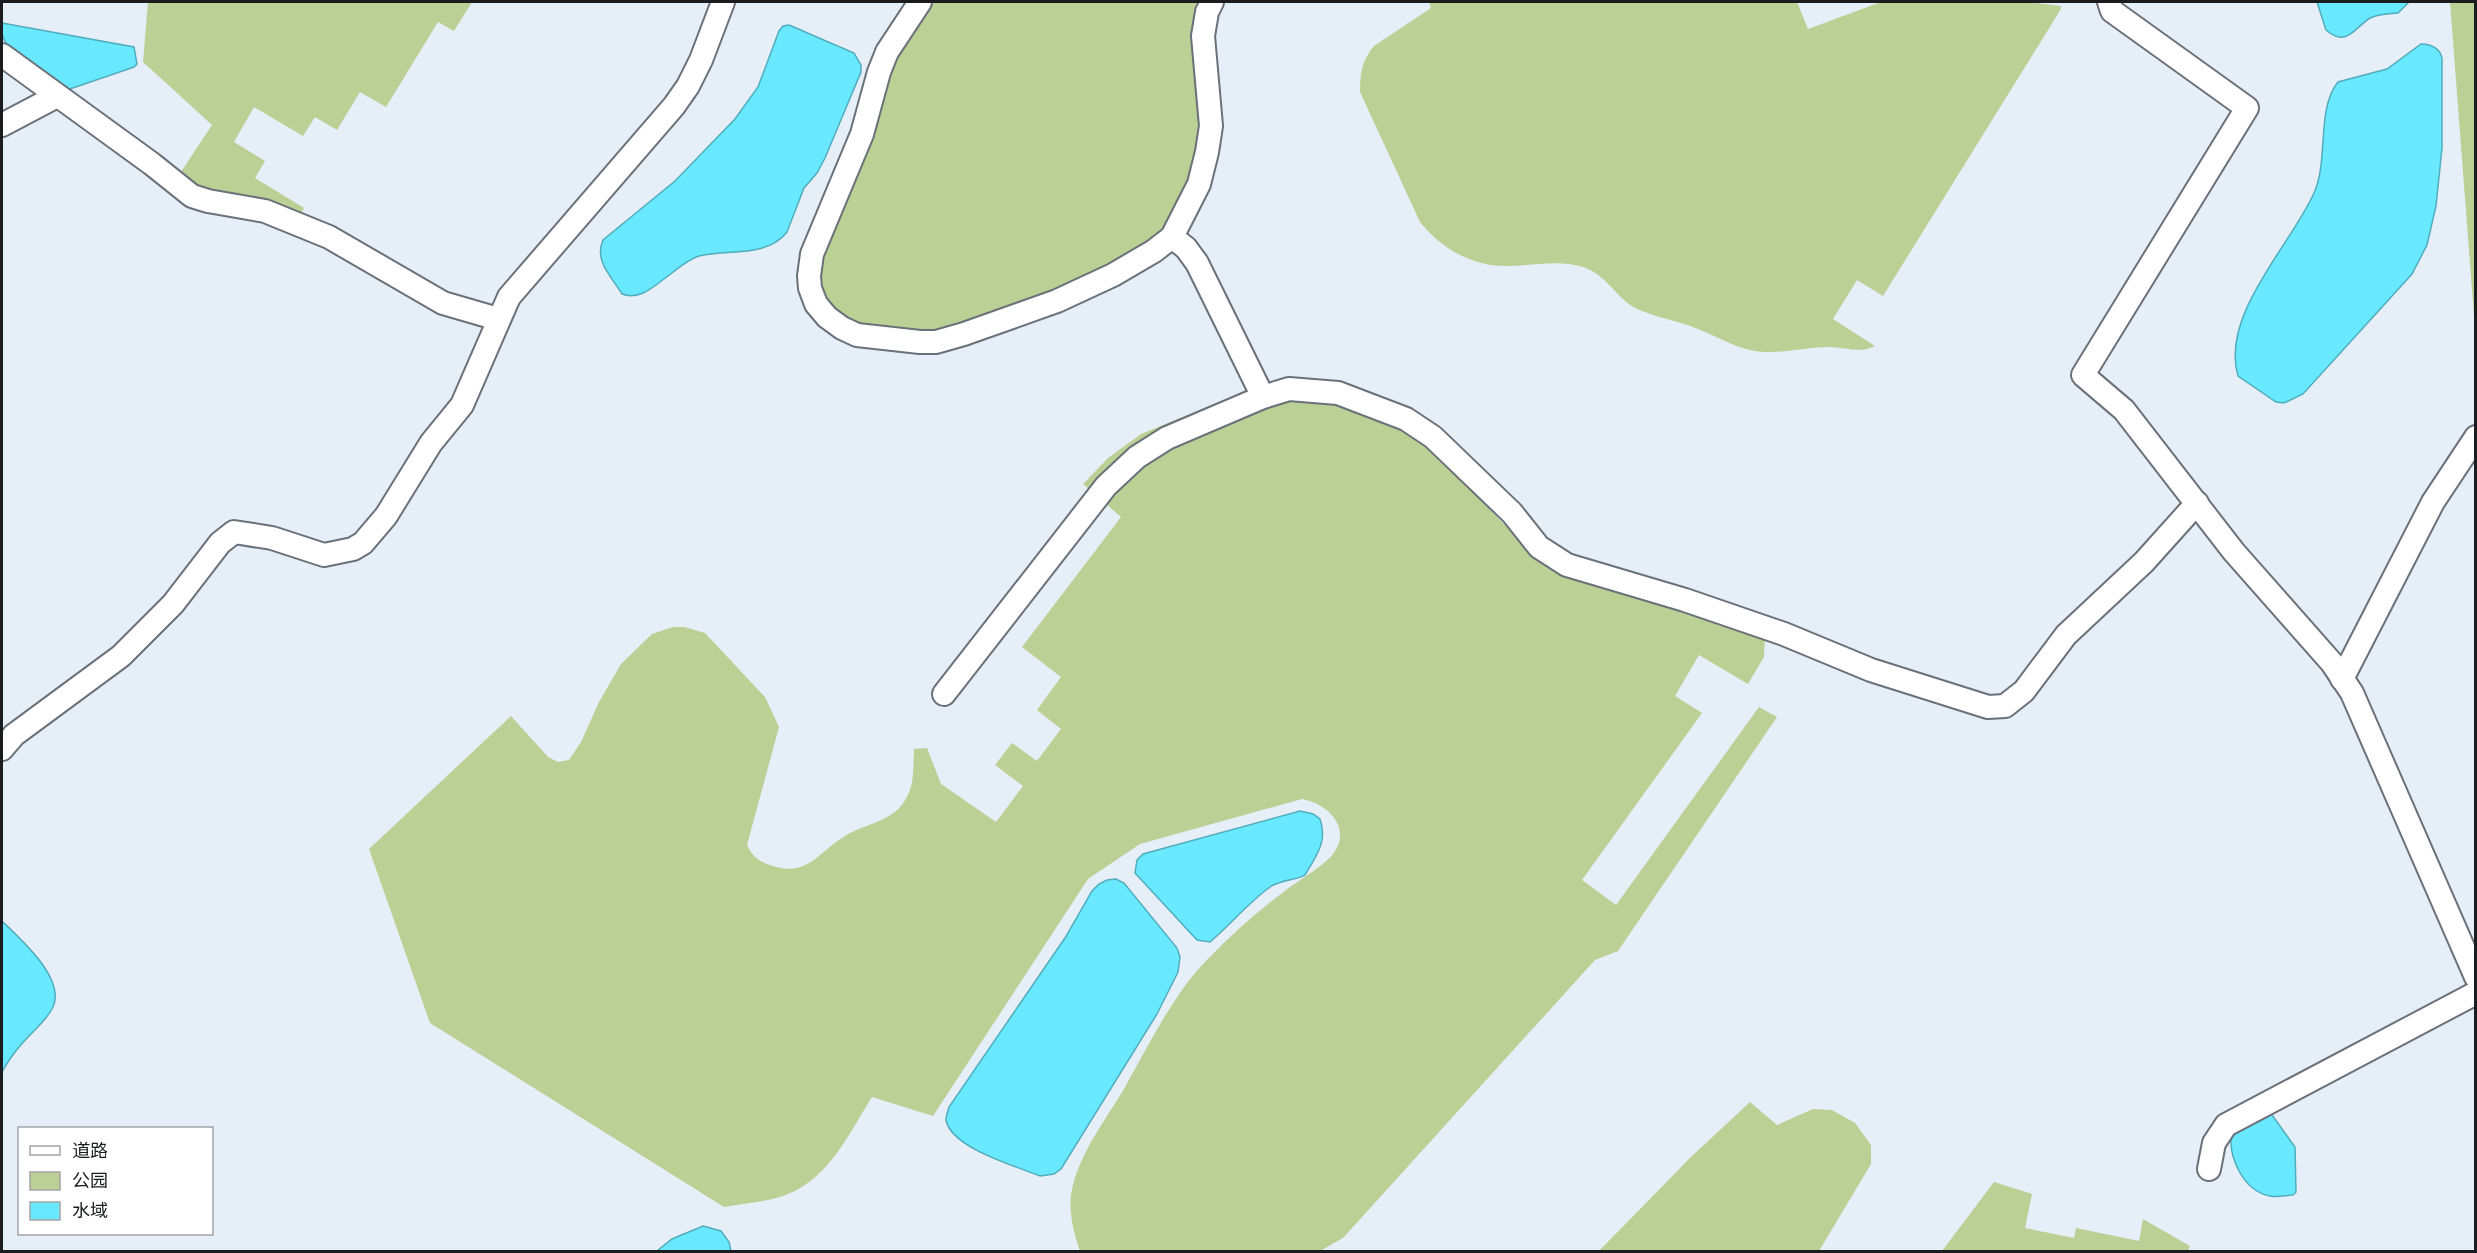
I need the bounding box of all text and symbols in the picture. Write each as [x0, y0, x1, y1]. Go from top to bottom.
legend [18, 1127, 213, 1235]
text: 道路 [72, 1141, 108, 1162]
text: 公园 [72, 1171, 108, 1192]
text: 水域 [72, 1201, 108, 1222]

